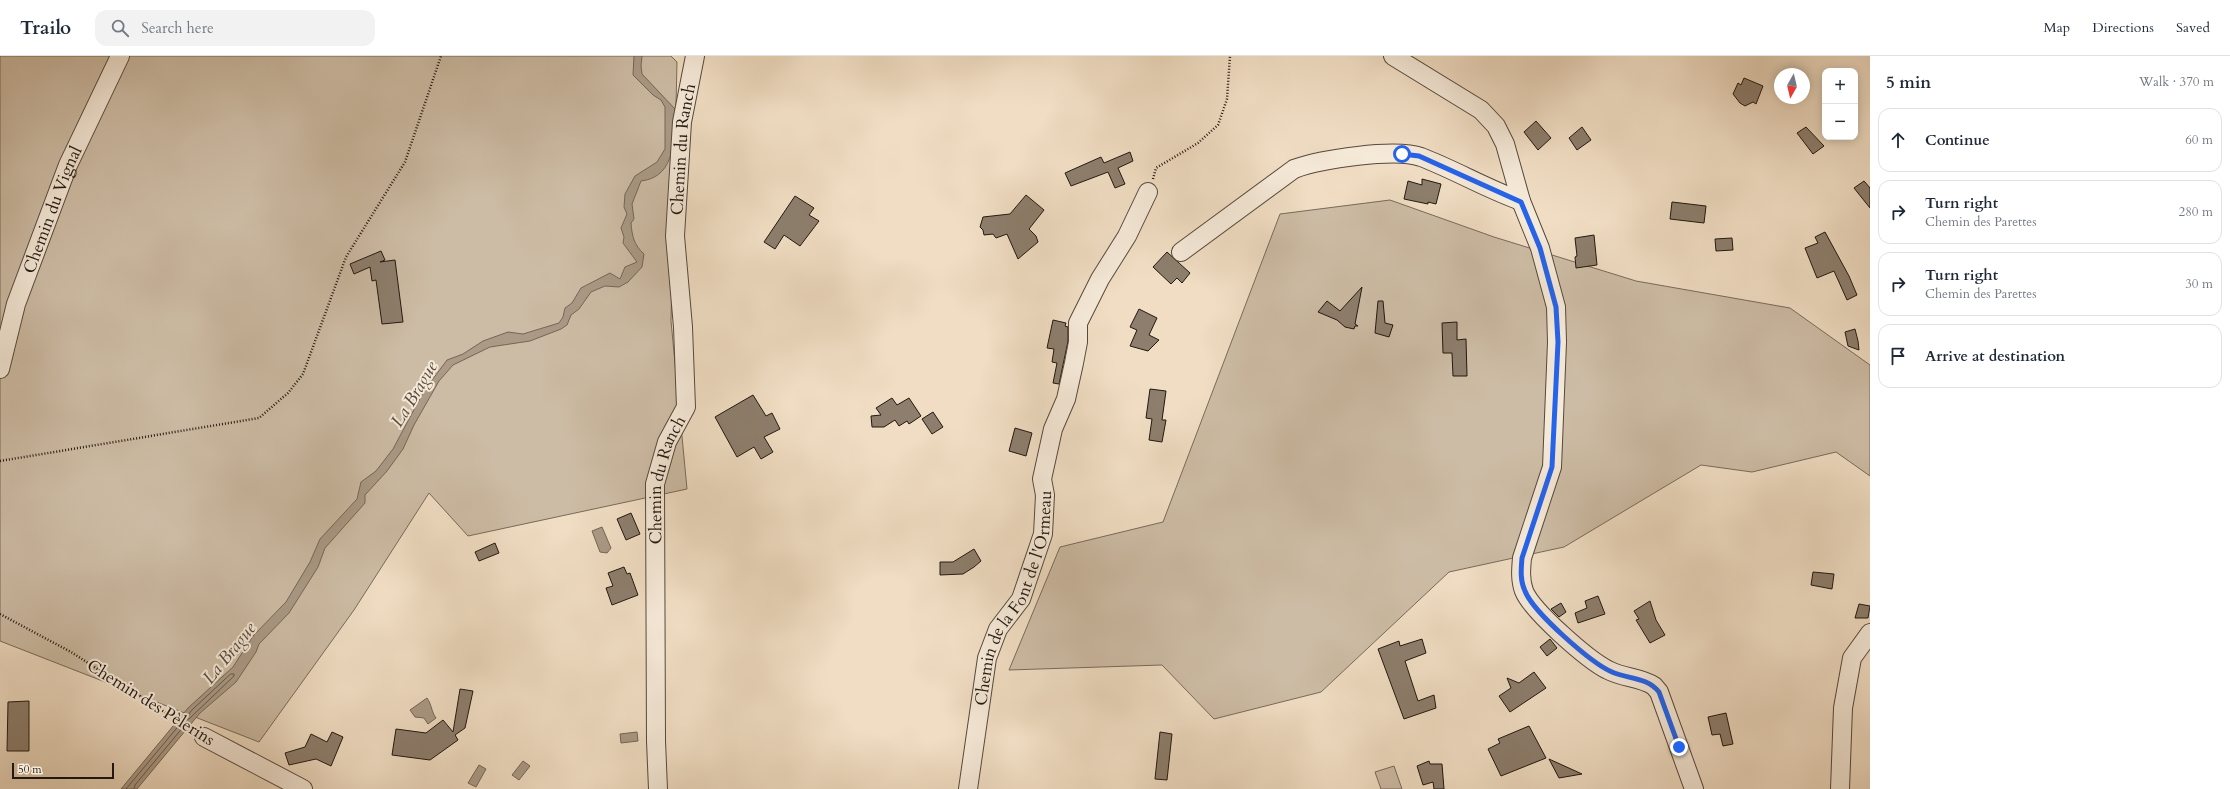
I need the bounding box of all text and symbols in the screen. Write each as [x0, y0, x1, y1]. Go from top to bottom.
search box [95, 10, 375, 46]
text: Trailo [20, 15, 71, 41]
icon: search [109, 17, 131, 39]
text: Search here [141, 18, 214, 38]
text: Map [2044, 18, 2070, 37]
text: Directions [2092, 18, 2154, 37]
text: Saved [2176, 18, 2210, 37]
north arrow [1774, 68, 1810, 104]
map controls [1822, 68, 1858, 140]
button: + [1822, 68, 1858, 104]
text: 5 min [1886, 71, 1931, 94]
text: Walk · 370 m [2139, 73, 2214, 91]
street label: Chemin du Ranch [665, 81, 701, 216]
button: − [1822, 104, 1858, 140]
icon: ahead [1887, 129, 1909, 151]
text: Continue [1925, 130, 1990, 150]
text: 60 m [2185, 131, 2213, 149]
street label: Chemin du Vignal [18, 142, 88, 277]
route start [1393, 145, 1411, 163]
text: Turn right [1925, 193, 1998, 213]
icon: right [1887, 201, 1909, 223]
text: 280 m [2179, 203, 2213, 221]
text: Chemin des Parettes [1925, 213, 2037, 231]
text: Turn right [1925, 265, 1998, 285]
icon: right [1887, 273, 1909, 295]
text: 30 m [2185, 275, 2213, 293]
text: Chemin des Parettes [1925, 285, 2037, 303]
icon: arrive [1887, 345, 1909, 367]
text: Arrive at destination [1925, 346, 2065, 366]
water label: La Brague [385, 356, 444, 432]
street label: Chemin du Ranch [644, 411, 691, 544]
street label: Chemin de la Font de l'Ormeau [969, 490, 1057, 707]
water label: La Brague [197, 616, 263, 690]
street label: Chemin des Pèlerins [82, 654, 219, 751]
route end [1670, 738, 1688, 756]
scale bar [12, 761, 114, 780]
text: 50 m [18, 762, 42, 777]

